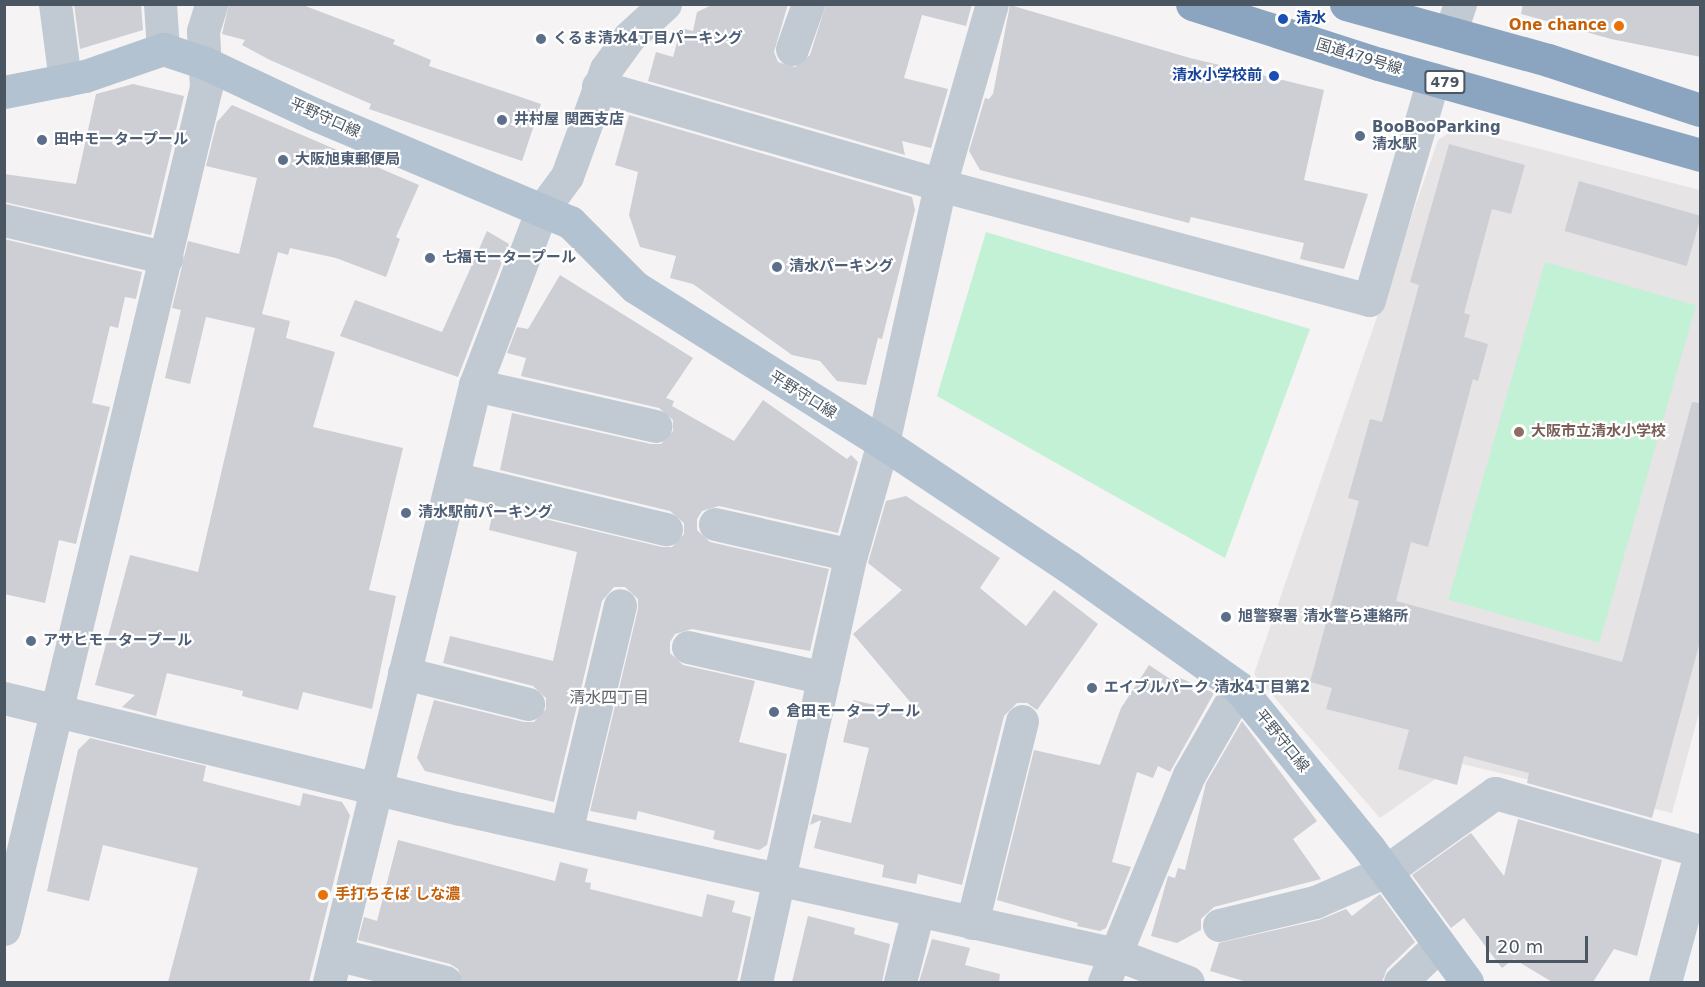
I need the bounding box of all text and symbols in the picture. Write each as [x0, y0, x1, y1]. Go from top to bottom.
marker: 清水 [1274, 10, 1292, 28]
place label: 清水 [1296, 10, 1326, 28]
place label: One chance [1509, 17, 1607, 35]
marker: One chance [1612, 19, 1626, 33]
place label: くるま清水4丁目パーキング [553, 30, 743, 48]
marker: くるま清水4丁目パーキング [534, 32, 548, 46]
street label: 国道479号線 [1314, 35, 1404, 79]
place label: 清水小学校前 [1172, 67, 1262, 85]
marker: 清水小学校前 [1267, 69, 1281, 83]
road number: 479 [1424, 71, 1466, 93]
street label: 平野守口線 [287, 95, 363, 141]
place label: 井村屋 関西支店 [514, 111, 624, 129]
marker: 井村屋 関西支店 [495, 113, 509, 127]
place label: BooBooParking 清水駅 [1372, 118, 1501, 153]
marker: BooBooParking 清水駅 [1353, 129, 1367, 143]
place label: 田中モータープール [54, 131, 189, 149]
marker: 田中モータープール [35, 133, 49, 147]
place label: 大阪旭東郵便局 [295, 151, 400, 169]
marker: 大阪旭東郵便局 [276, 153, 290, 167]
place label: 七福モータープール [442, 249, 577, 267]
marker: 七福モータープール [423, 251, 437, 265]
place label: 清水パーキング [789, 258, 894, 276]
marker: 清水パーキング [770, 260, 784, 274]
street label: 平野守口線 [766, 367, 840, 423]
place label: 大阪市立清水小学校 [1531, 423, 1666, 441]
marker: 大阪市立清水小学校 [1512, 425, 1526, 439]
place label: 清水駅前パーキング [418, 504, 553, 522]
marker: 清水駅前パーキング [399, 506, 413, 520]
place label: 旭警察署 清水警ら連絡所 [1238, 608, 1408, 626]
marker: 旭警察署 清水警ら連絡所 [1219, 610, 1233, 624]
place label: アサヒモータープール [43, 632, 193, 650]
marker: アサヒモータープール [24, 634, 38, 648]
place label: エイブルパーク 清水4丁目第2 [1104, 679, 1310, 697]
marker: エイブルパーク 清水4丁目第2 [1085, 681, 1099, 695]
district label: 清水四丁目 [569, 688, 649, 708]
place label: 倉田モータープール [786, 703, 921, 721]
marker: 倉田モータープール [767, 705, 781, 719]
street label: 平野守口線 [1251, 706, 1313, 776]
place label: 手打ちそば しな濃 [335, 886, 460, 904]
marker: 手打ちそば しな濃 [316, 888, 330, 902]
scale bar [1489, 924, 1591, 962]
text: 20 m [1497, 936, 1543, 957]

